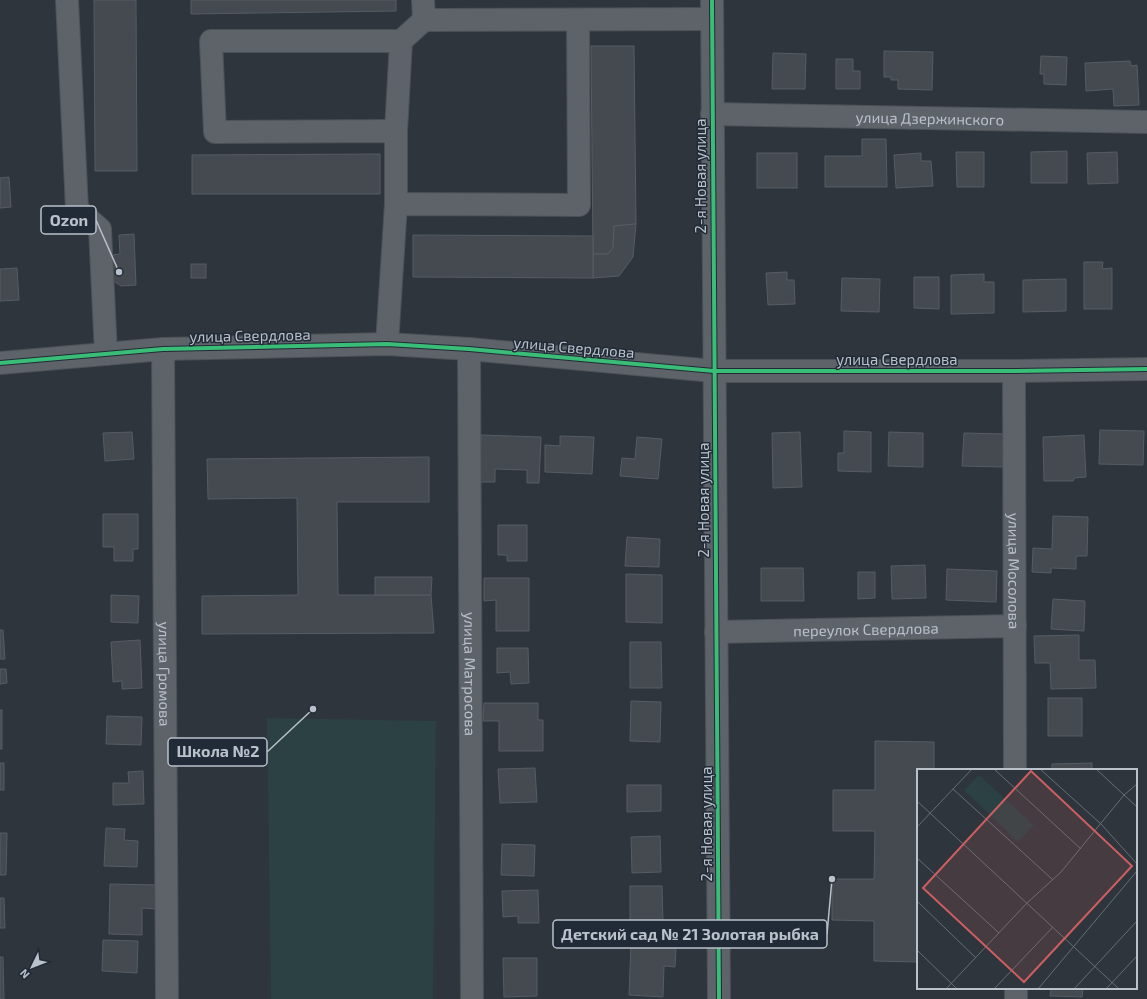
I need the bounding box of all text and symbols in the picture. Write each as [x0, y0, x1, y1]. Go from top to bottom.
street label: улица Дзержинского [855, 108, 1004, 128]
street label: 2-я Новая улица [691, 118, 710, 234]
callout: Ozon [41, 206, 96, 234]
text: Ozon [50, 210, 88, 229]
street label: улица Свердлова [189, 325, 311, 346]
street label: улица Свердлова [513, 333, 635, 362]
street label: улица Свердлова [836, 350, 958, 369]
street label: 2-я Новая улица [694, 442, 713, 558]
street label: улица Мосолова [1004, 513, 1024, 629]
street label: улица Матросова [460, 612, 480, 736]
street label: переулок Свердлова [793, 619, 939, 640]
street label: улица Громова [155, 621, 174, 727]
callout: Школа №2 [168, 738, 267, 766]
text: Школа №2 [176, 741, 260, 760]
street label: 2-я Новая улица [697, 766, 716, 882]
inset map [917, 769, 1137, 989]
callout: Детский сад № 21 Золотая рыбка [553, 920, 827, 948]
text: Детский сад № 21 Золотая рыбка [561, 924, 819, 943]
north arrow [12, 947, 52, 987]
text: N [17, 967, 32, 982]

